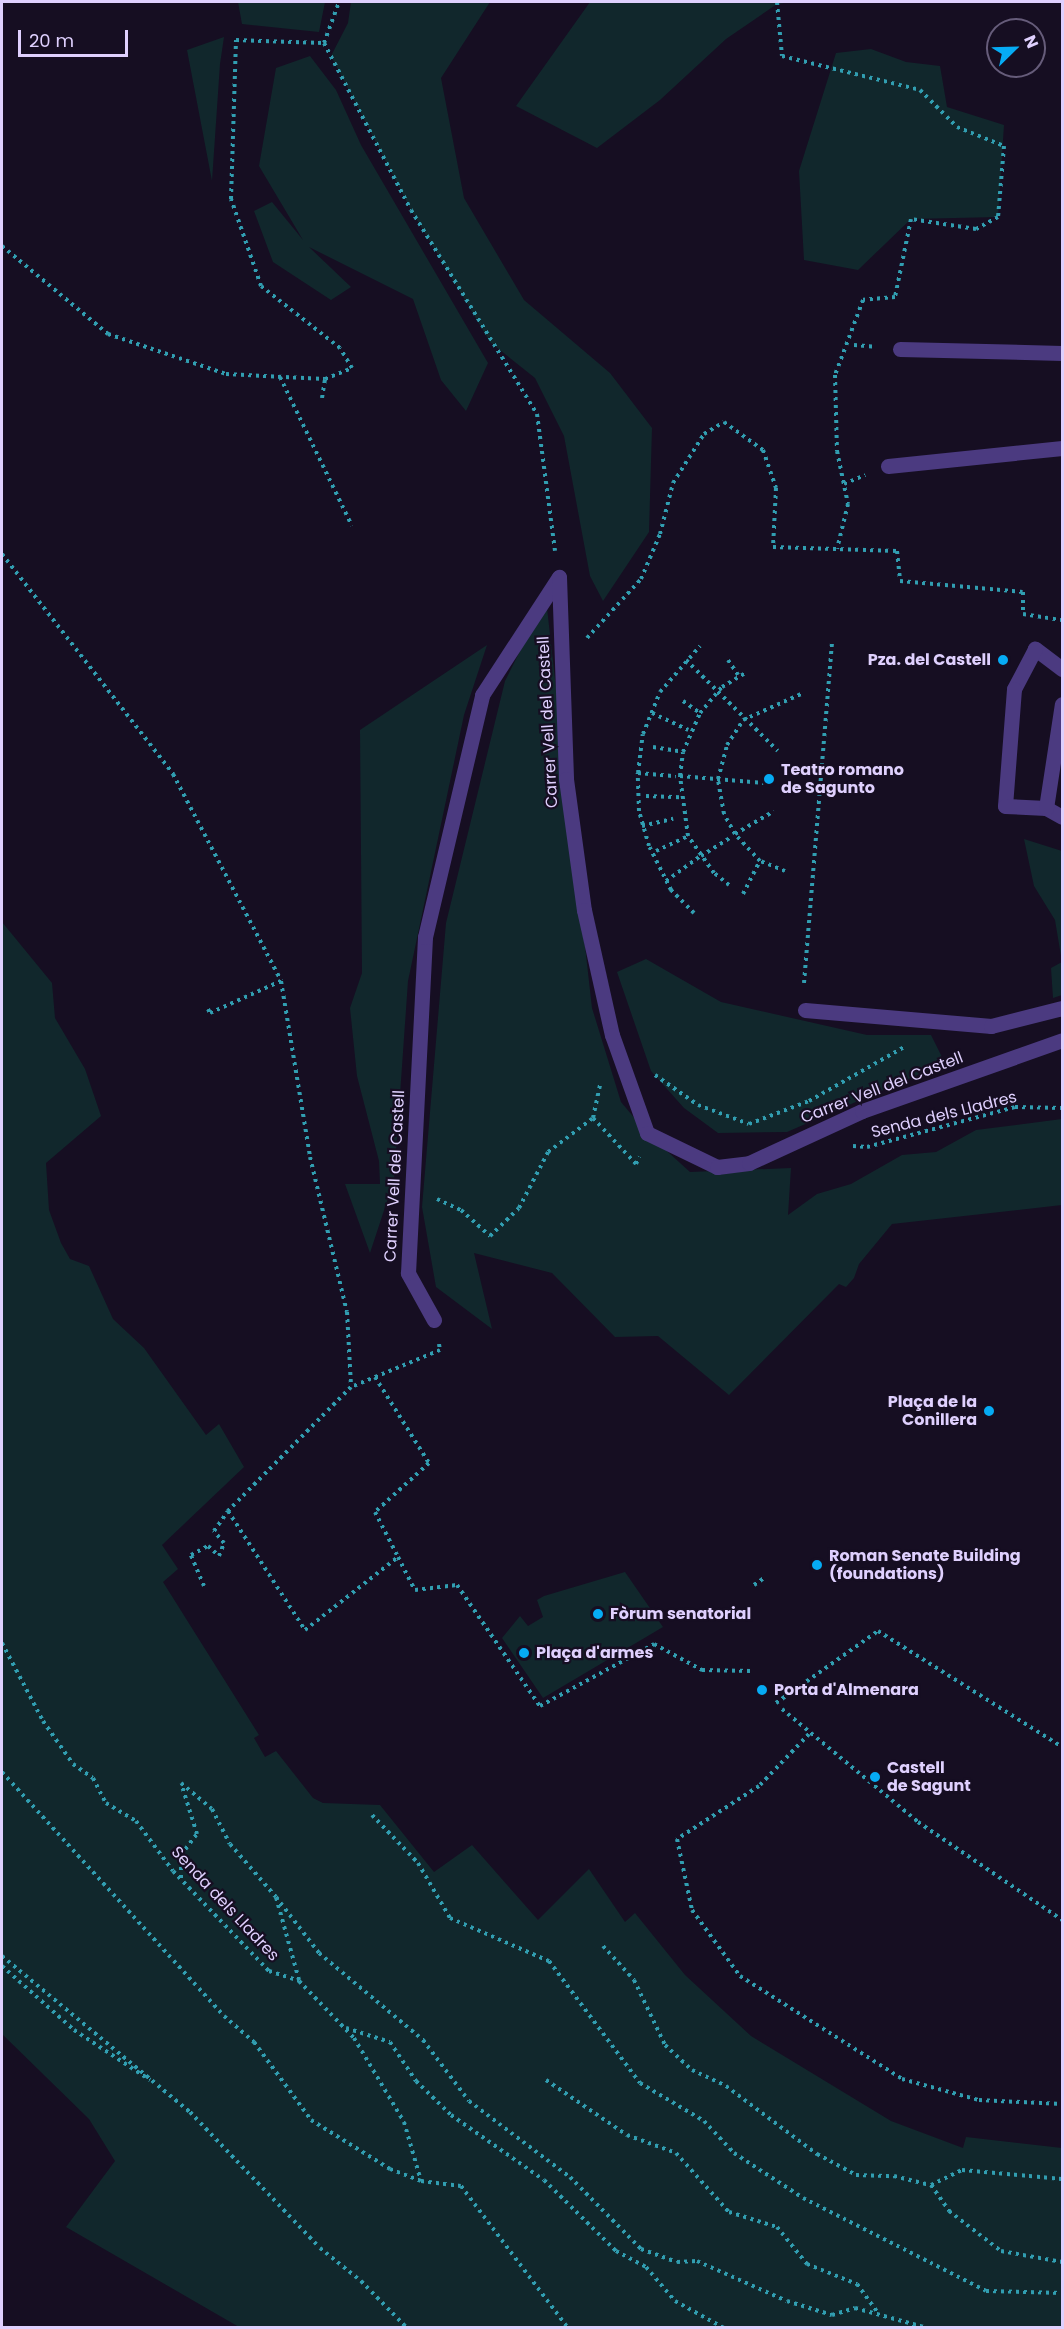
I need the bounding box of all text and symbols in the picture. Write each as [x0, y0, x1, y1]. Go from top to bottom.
scale bar [21, 18, 130, 56]
north arrow [986, 18, 1046, 78]
text: 20 m [29, 28, 74, 53]
text: N [1018, 32, 1044, 52]
street label: Carrer Vell del Castell [534, 636, 562, 808]
place label: Pza. del Castell [868, 650, 991, 670]
marker: Pza. del Castell [996, 653, 1010, 667]
place label: Teatro romano de Sagunto [781, 760, 904, 798]
marker: Teatro romano de Sagunto [762, 772, 776, 786]
street label: Carrer Vell del Castell [798, 1048, 966, 1128]
street label: Senda dels Lladres [869, 1088, 1019, 1142]
street label: Carrer Vell del Castell [381, 1090, 409, 1262]
place label: Plaça de la Conillera [888, 1392, 977, 1430]
marker: Plaça de la Conillera [982, 1404, 996, 1418]
place label: Roman Senate Building (foundations) [829, 1546, 1021, 1584]
marker: Roman Senate Building (foundations) [810, 1558, 824, 1572]
place label: Fòrum senatorial [610, 1604, 751, 1624]
marker: Fòrum senatorial [591, 1607, 605, 1621]
place label: Plaça d'armes [536, 1643, 653, 1663]
marker: Plaça d'armes [517, 1646, 531, 1660]
place label: Porta d'Almenara [774, 1680, 919, 1700]
marker: Porta d'Almenara [755, 1683, 769, 1697]
place label: Castell de Sagunt [887, 1758, 971, 1796]
marker: Castell de Sagunt [868, 1770, 882, 1784]
street label: Senda dels Lladres [167, 1843, 283, 1965]

